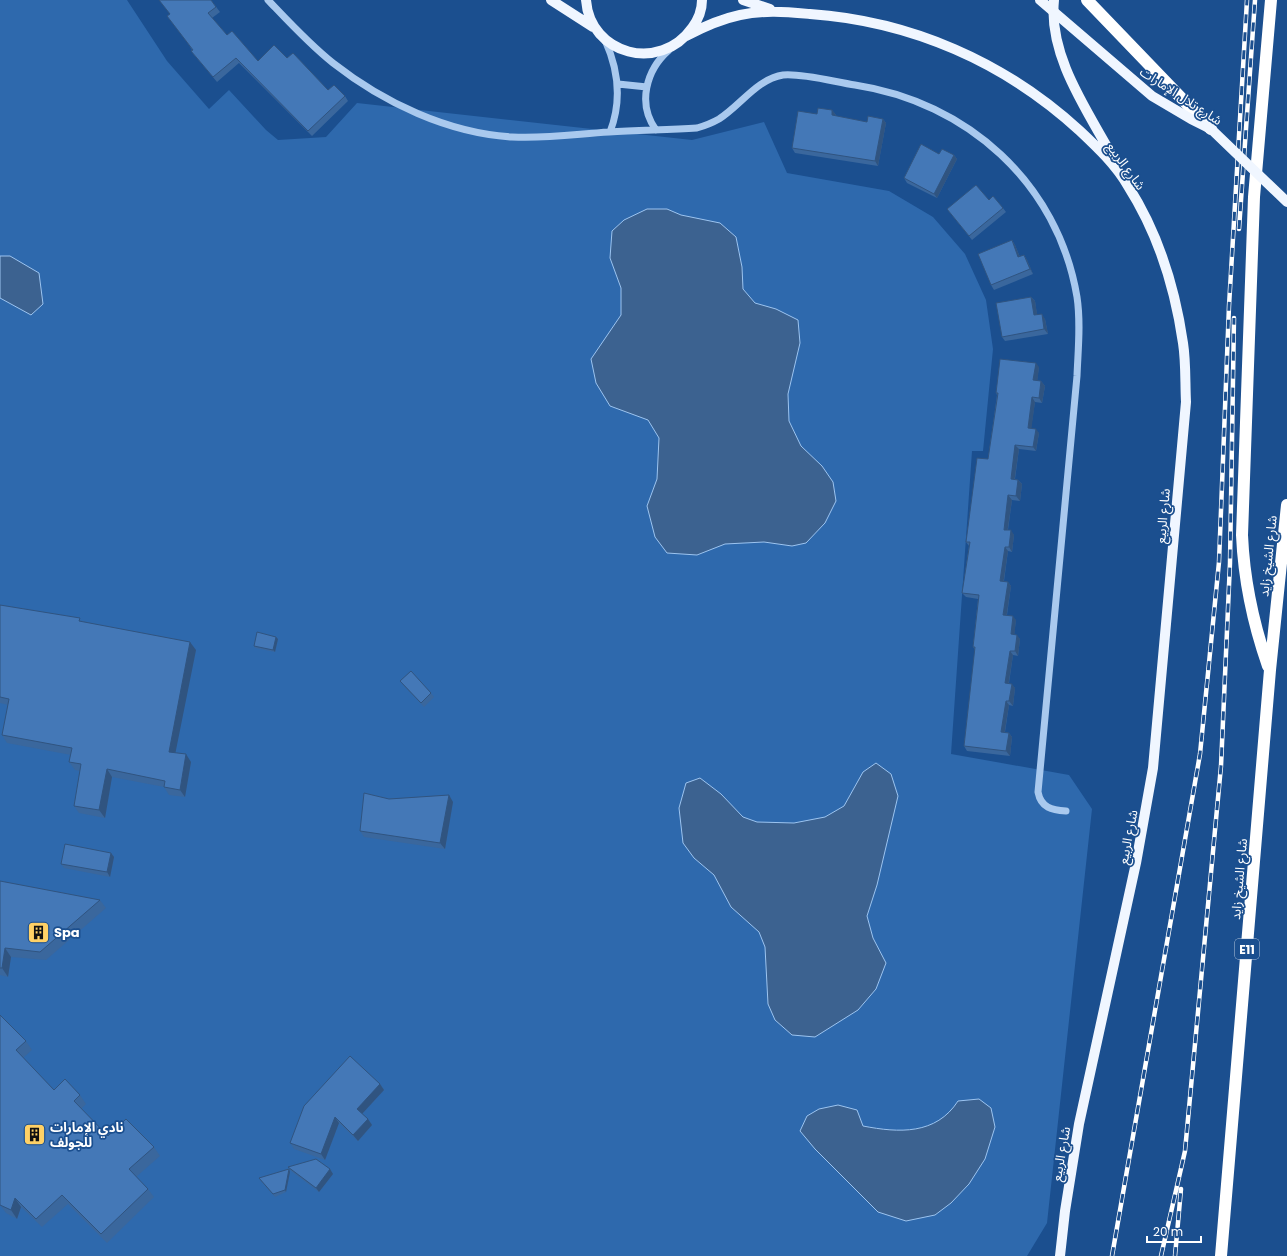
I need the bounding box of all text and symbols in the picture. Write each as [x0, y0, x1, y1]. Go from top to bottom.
street label: شارع تلال الإمارات [1136, 62, 1226, 131]
street label: شارع الربيع [1101, 138, 1150, 195]
street label: شارع الربيع [1151, 488, 1176, 544]
street label: شارع الشيخ زايد [1254, 515, 1283, 598]
street label: شارع الربيع [1113, 808, 1144, 866]
street label: شارع الشيخ زايد [1226, 838, 1253, 920]
building icon: Spa [26, 919, 52, 945]
place label: Spa [54, 923, 80, 942]
road number: E11 [1235, 939, 1259, 959]
place label: نادي الإمارات للجولف [50, 1118, 124, 1152]
building icon: نادي الإمارات للجولف [22, 1121, 48, 1147]
street label: شارع الربيع [1047, 1125, 1076, 1183]
scale bar [1147, 1218, 1201, 1244]
text: 20 m [1153, 1223, 1183, 1240]

